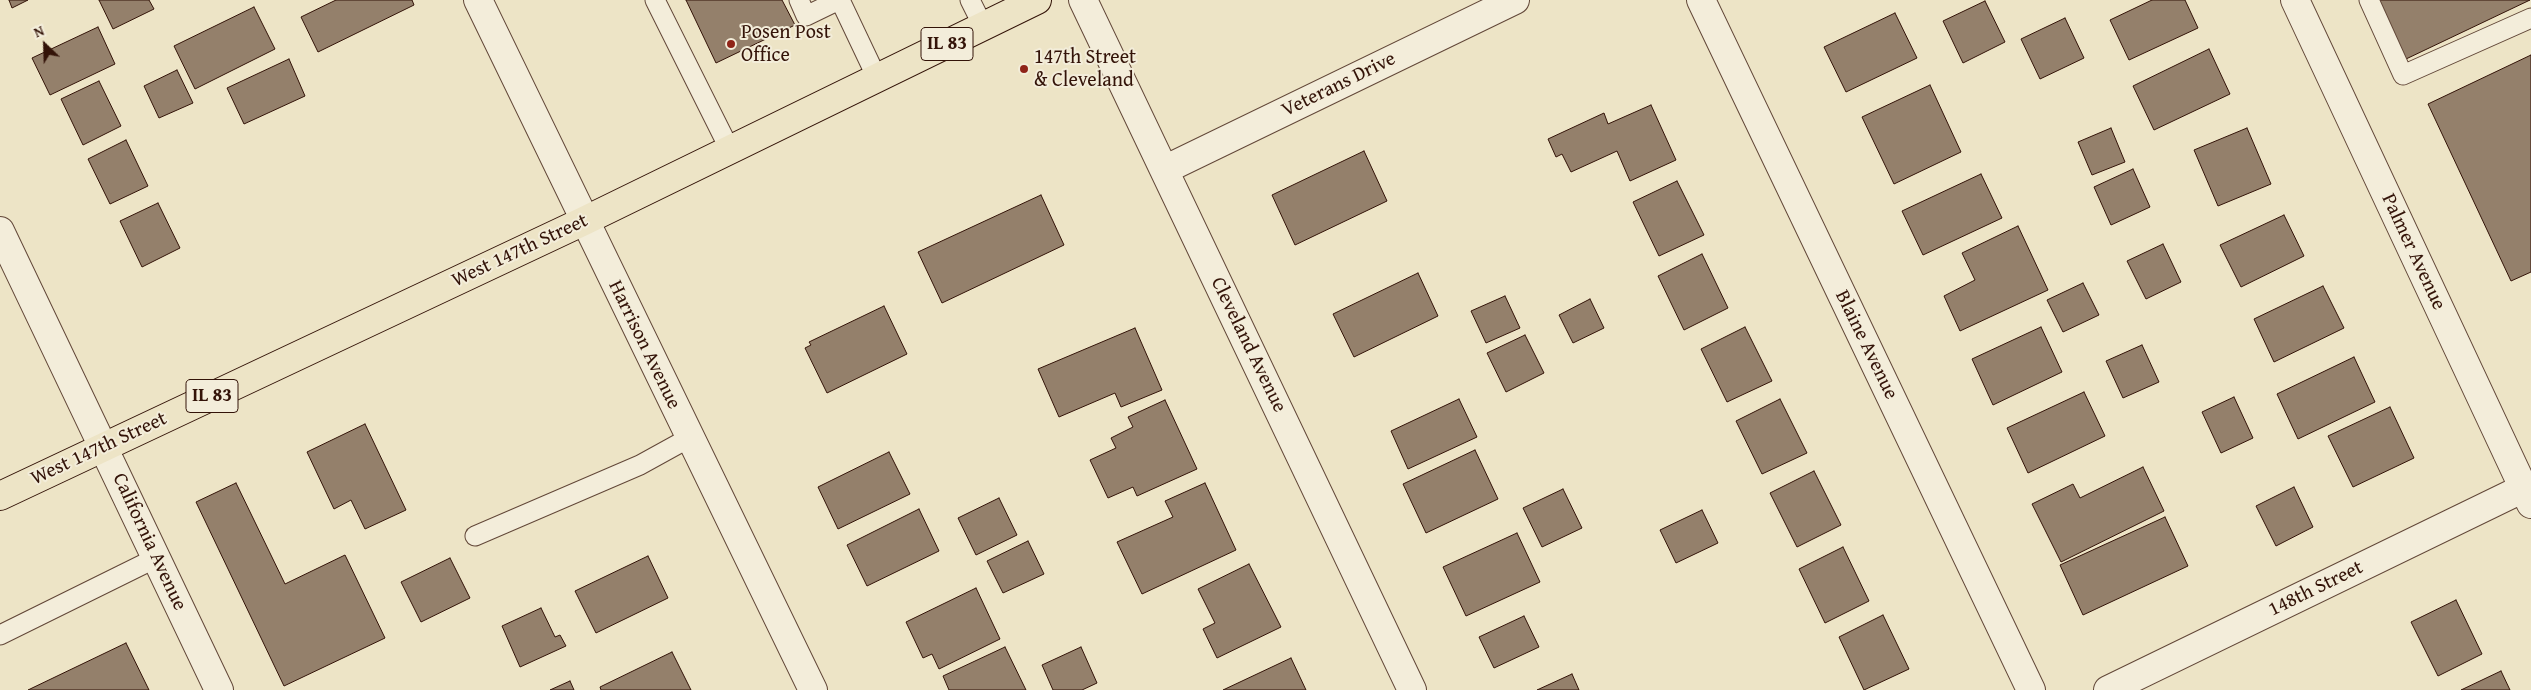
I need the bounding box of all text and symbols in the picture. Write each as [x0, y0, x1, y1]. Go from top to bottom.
north arrow [20, 20, 70, 70]
text: N [31, 20, 47, 42]
place label: Posen Post Office [741, 21, 831, 68]
road number: IL 83 [921, 28, 973, 61]
marker: Posen Post Office [725, 38, 737, 50]
place label: 147th Street & Cleveland [1034, 46, 1136, 93]
street label: Veterans Drive [1278, 47, 1400, 123]
marker: 147th Street & Cleveland [1018, 63, 1030, 75]
street label: Palmer Avenue [2376, 190, 2450, 314]
street label: West 147th Street [448, 209, 592, 293]
street label: Cleveland Avenue [1205, 273, 1291, 417]
street label: Harrison Avenue [603, 277, 685, 413]
street label: Blaine Avenue [1829, 286, 1903, 404]
road number: IL 83 [186, 380, 238, 412]
street label: West 147th Street [27, 407, 171, 491]
street label: California Avenue [107, 470, 191, 614]
street label: 148th Street [2265, 556, 2367, 622]

